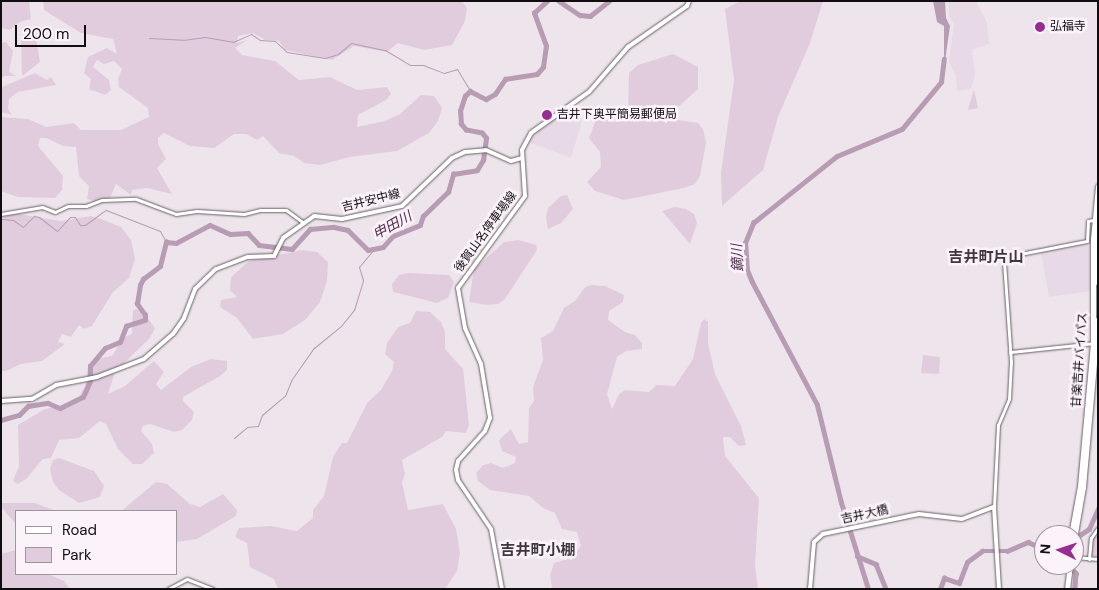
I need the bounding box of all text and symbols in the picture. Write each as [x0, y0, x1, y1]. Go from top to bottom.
scale bar [18, 15, 89, 47]
place label: 弘福寺 [1050, 20, 1086, 34]
marker: 弘福寺 [1034, 21, 1046, 33]
text: 200 m [23, 24, 69, 44]
place label: 吉井下奥平簡易郵便局 [557, 108, 677, 122]
marker: 吉井下奥平簡易郵便局 [541, 109, 553, 121]
street label: 吉井安中線 [340, 187, 402, 215]
street label: 後賀山名停車場線 [452, 189, 520, 275]
water label: 申田川 [370, 207, 414, 243]
water label: 鏑川 [728, 244, 746, 272]
district label: 吉井町片山 [949, 249, 1023, 267]
street label: 甘楽吉井バイパス [1069, 312, 1091, 408]
street label: 吉井大橋 [840, 503, 890, 527]
legend [15, 510, 178, 575]
text: Road [62, 520, 97, 540]
north arrow [1034, 525, 1084, 575]
district label: 吉井町小棚 [501, 542, 575, 560]
text: N [1036, 543, 1054, 555]
text: Park [62, 545, 92, 565]

